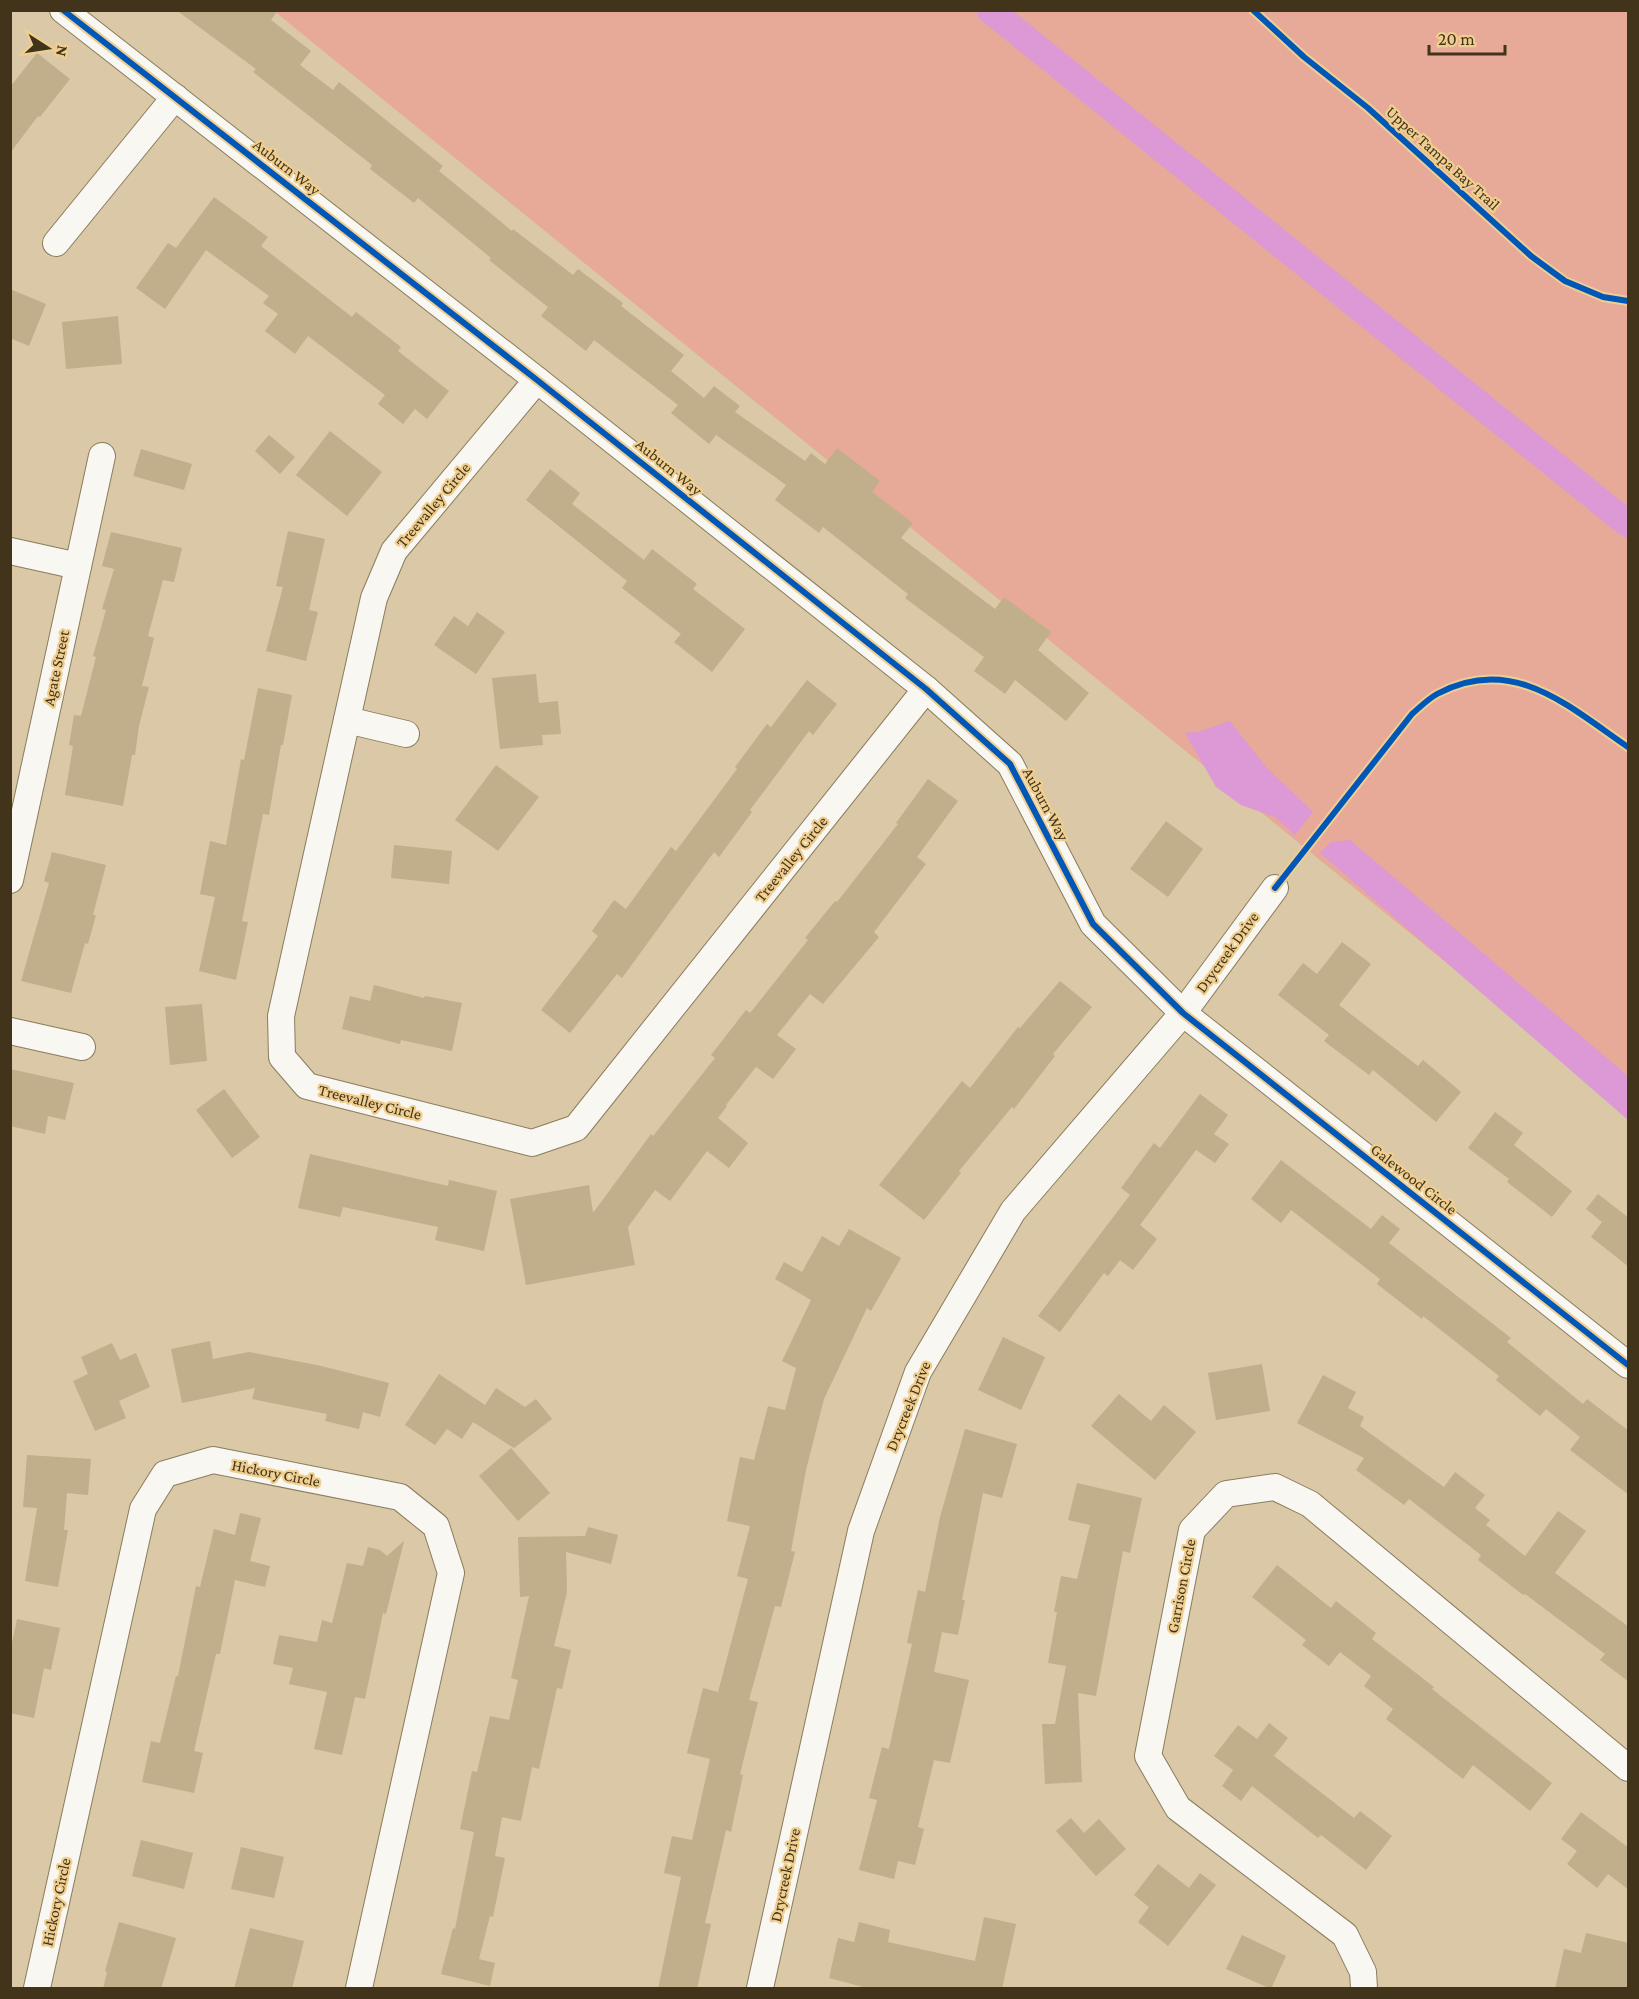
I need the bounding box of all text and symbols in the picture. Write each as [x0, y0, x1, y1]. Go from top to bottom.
north arrow [18, 18, 78, 78]
scale bar [1429, 18, 1506, 56]
text: 20 m [1438, 29, 1475, 49]
text: N [53, 44, 72, 58]
street label: Upper Tampa Bay Trail [1382, 103, 1503, 214]
street label: Auburn Way [250, 136, 324, 200]
street label: Auburn Way [632, 435, 706, 500]
street label: Treevalley Circle [393, 459, 474, 551]
street label: Agate Street [40, 628, 73, 708]
street label: Auburn Way [1019, 765, 1073, 844]
street label: Treevalley Circle [751, 813, 832, 906]
street label: Drycreek Drive [1192, 909, 1263, 996]
street label: Treevalley Circle [317, 1081, 423, 1124]
street label: Galewood Circle [1368, 1140, 1460, 1218]
street label: Drycreek Drive [882, 1359, 935, 1454]
street label: Hickory Circle [230, 1456, 322, 1491]
street label: Garrison Circle [1164, 1537, 1198, 1635]
street label: Drycreek Drive [767, 1827, 804, 1923]
street label: Hickory Circle [38, 1856, 75, 1948]

